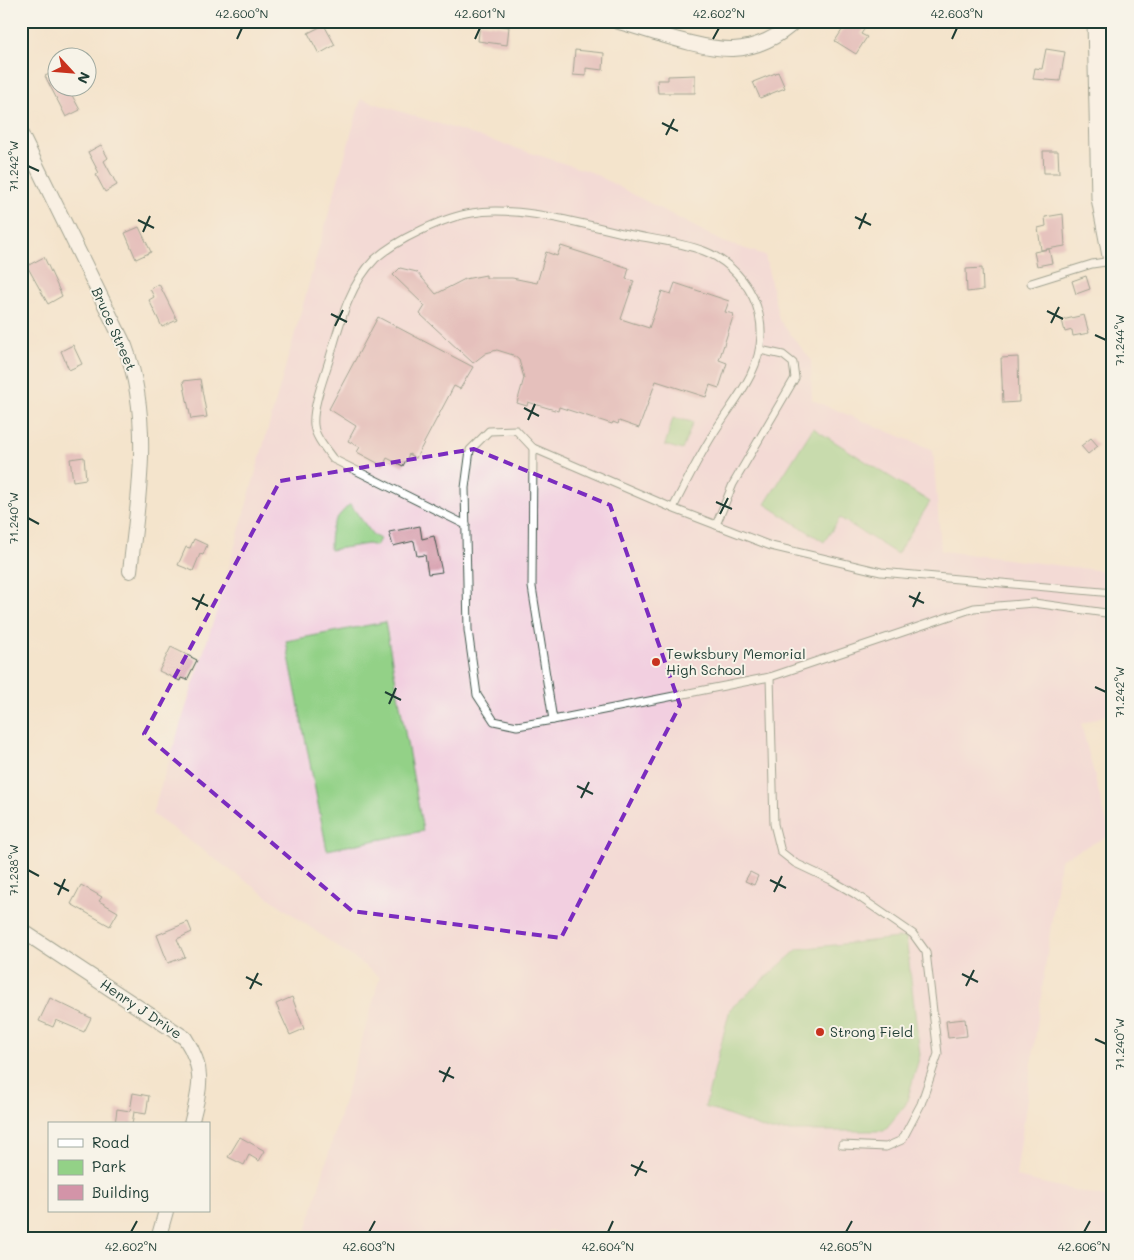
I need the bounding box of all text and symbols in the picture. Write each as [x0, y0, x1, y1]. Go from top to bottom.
text: 42.600°N [216, 5, 268, 21]
text: 42.601°N [455, 5, 505, 21]
text: 42.602°N [693, 5, 745, 21]
text: 42.603°N [931, 5, 983, 21]
north arrow [48, 48, 98, 98]
text: N [73, 69, 95, 87]
text: 71.242°W [5, 140, 21, 192]
street label: Bruce Street [88, 284, 141, 373]
text: 71.244°W [1111, 314, 1127, 366]
text: 71.240°W [5, 492, 21, 544]
place label: Tewksbury Memorial High School [666, 644, 806, 679]
marker: Tewksbury Memorial High School [650, 656, 662, 668]
text: 71.242°W [1111, 666, 1127, 718]
text: 71.238°W [5, 844, 21, 896]
street label: Henry J Drive [97, 974, 186, 1043]
text: 71.240°W [1111, 1018, 1127, 1070]
place label: Strong Field [830, 1022, 913, 1041]
marker: Strong Field [814, 1026, 826, 1038]
legend [48, 1122, 210, 1212]
text: Road [92, 1132, 129, 1152]
text: Park [92, 1156, 126, 1176]
text: Building [92, 1182, 149, 1202]
text: 42.602°N [105, 1238, 157, 1254]
text: 42.603°N [343, 1238, 395, 1254]
text: 42.604°N [582, 1238, 634, 1254]
text: 42.605°N [820, 1238, 872, 1254]
text: 42.606°N [1058, 1238, 1110, 1254]

